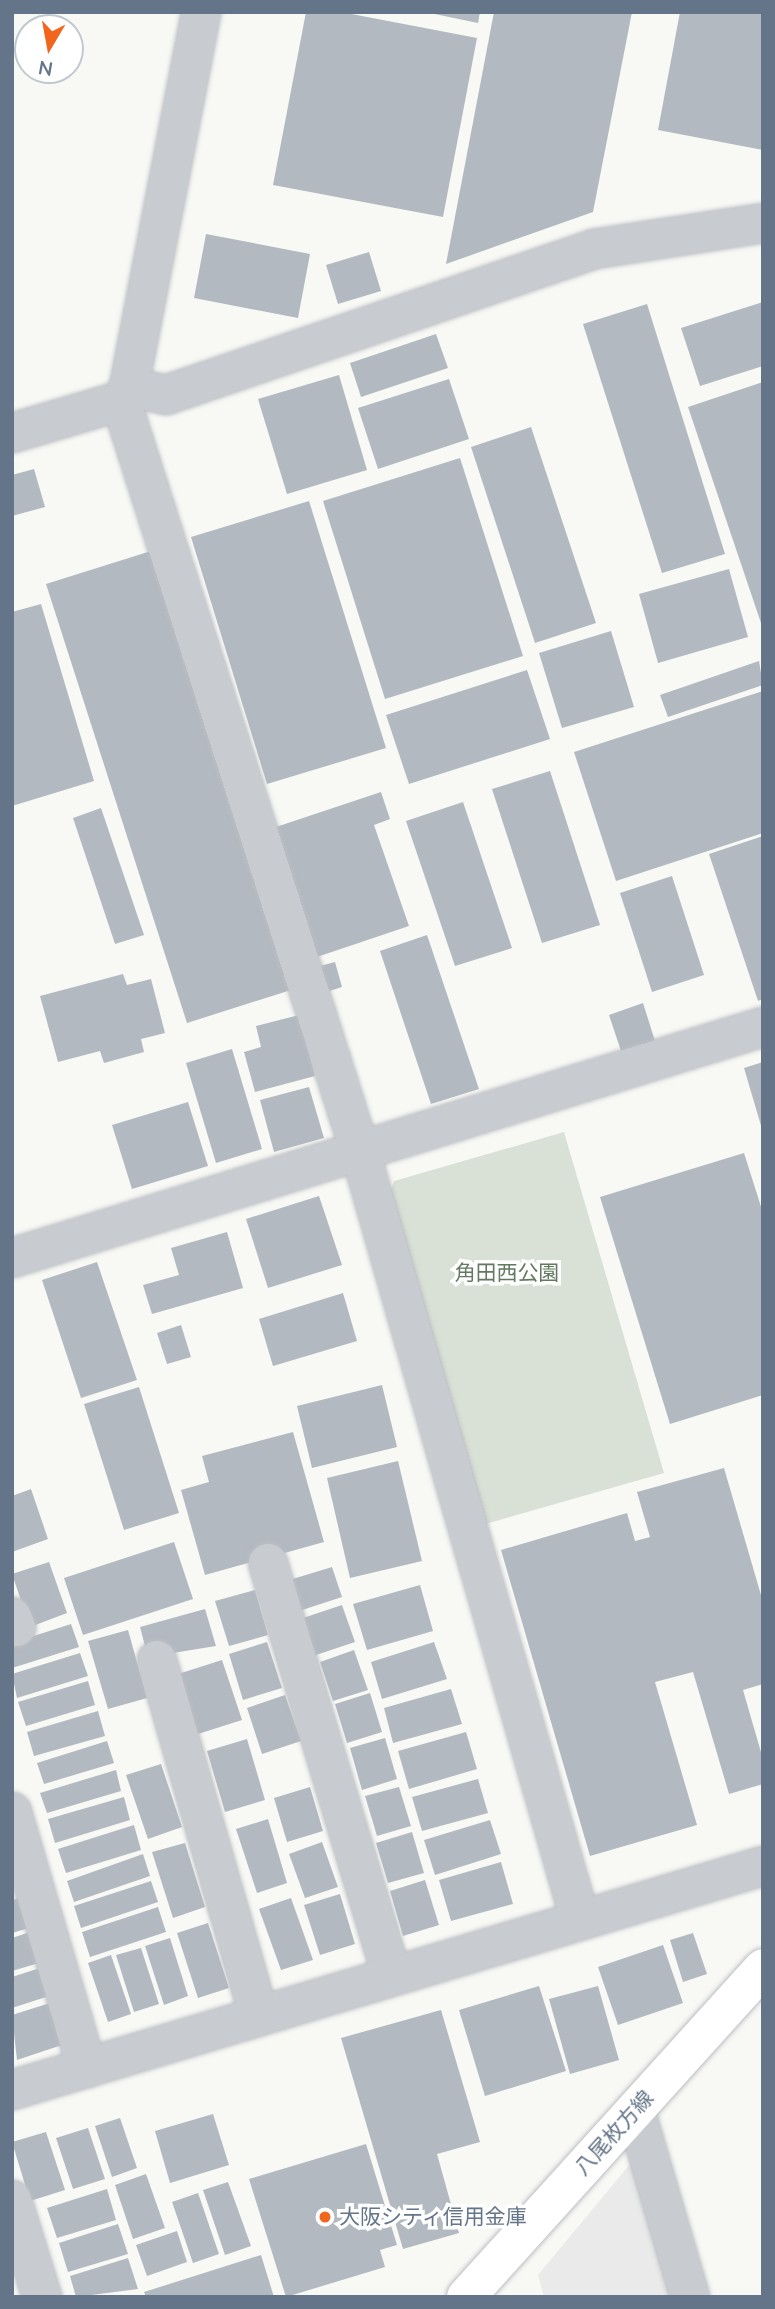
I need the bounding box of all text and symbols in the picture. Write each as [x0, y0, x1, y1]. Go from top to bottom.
north arrow [14, 14, 84, 84]
text: N [36, 54, 55, 82]
park label: 角田西公園 [455, 1260, 559, 1286]
street label: 八尾枚方線 [570, 2086, 658, 2180]
place label: 大阪シティ信用金庫 [339, 2204, 528, 2230]
marker: 大阪シティ信用金庫 [317, 2209, 333, 2225]

